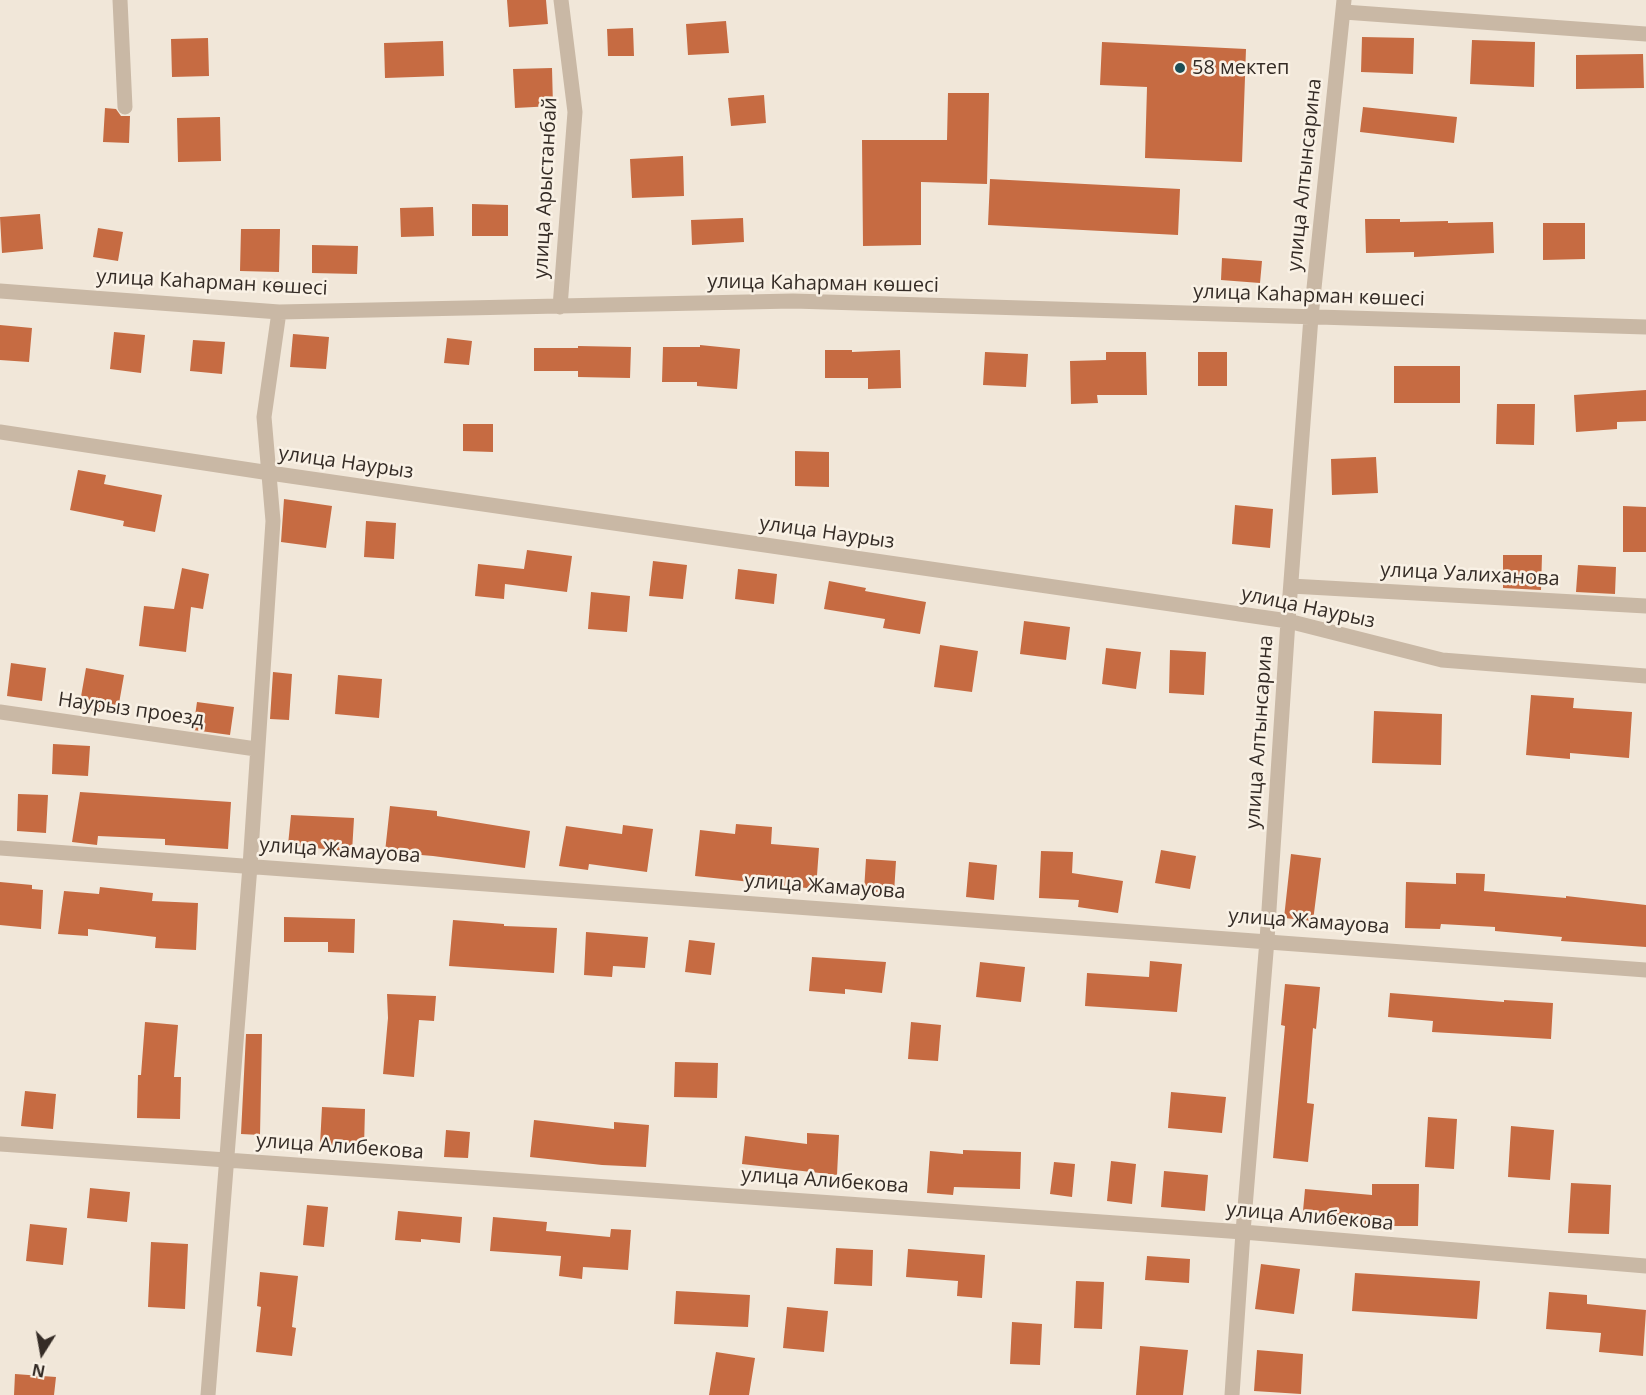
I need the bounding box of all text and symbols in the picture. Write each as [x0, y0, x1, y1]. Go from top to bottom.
place label: 58 мектеп [1192, 56, 1289, 80]
marker: 58 мектеп [1173, 61, 1187, 75]
street label: улица Алтынсарина [1283, 77, 1327, 273]
street label: улица Арыстанбай [529, 97, 563, 279]
street label: улица Каһарман көшесі [96, 265, 328, 301]
street label: улица Каһарман көшесі [707, 270, 939, 298]
street label: улица Каһарман көшесі [1193, 280, 1425, 312]
street label: улица Наурыз [277, 442, 415, 484]
street label: улица Наурыз [758, 512, 896, 554]
street label: улица Уалиханова [1380, 558, 1560, 592]
street label: улица Наурыз [1239, 582, 1377, 634]
street label: улица Алтынсарина [1241, 634, 1279, 830]
street label: Наурыз проезд [56, 688, 206, 732]
street label: улица Жамауова [259, 833, 421, 869]
street label: улица Жамауова [744, 869, 906, 905]
street label: улица Жамауова [1228, 904, 1390, 940]
street label: улица Алибекова [255, 1129, 425, 1165]
street label: улица Алибекова [740, 1163, 910, 1199]
street label: улица Алибекова [1225, 1198, 1395, 1236]
north arrow [12, 1323, 72, 1383]
text: N [30, 1359, 47, 1383]

